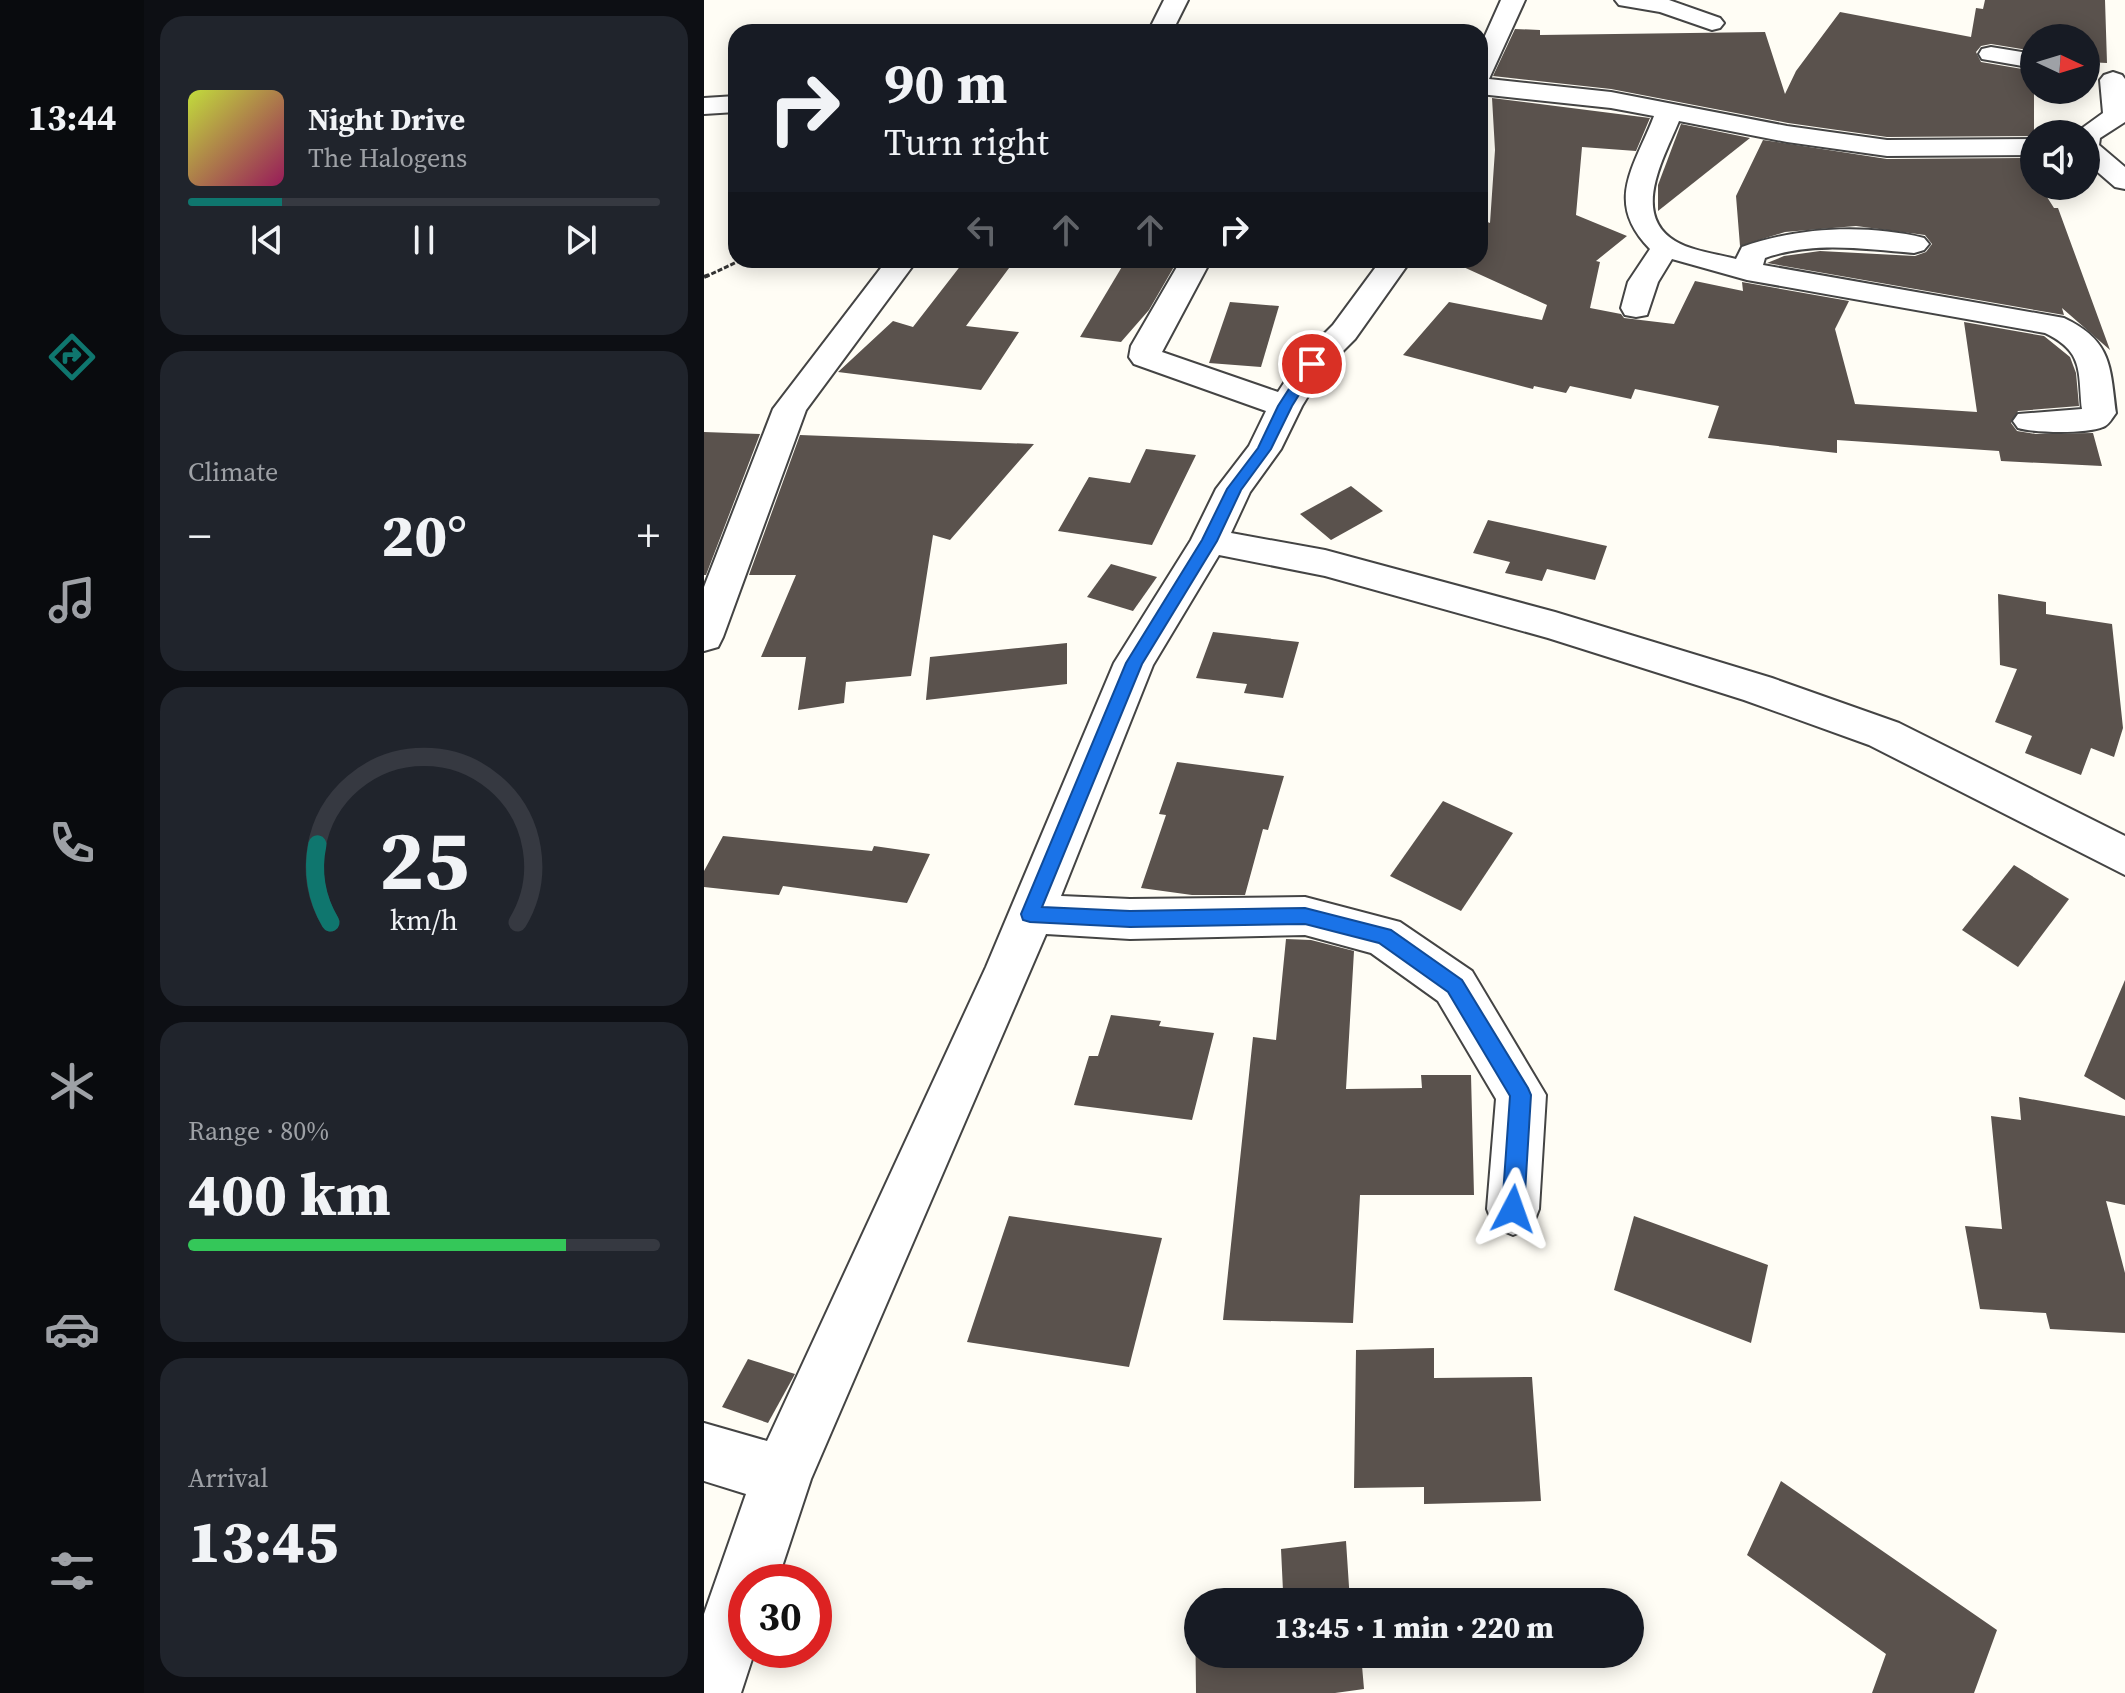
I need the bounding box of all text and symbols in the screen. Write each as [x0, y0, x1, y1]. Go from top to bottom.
north arrow [2020, 24, 2100, 104]
map controls [2020, 24, 2100, 200]
text: 90 m [884, 45, 1007, 122]
icon: right [752, 56, 856, 160]
text: 13:44 [28, 93, 116, 142]
text: Night Drive [308, 99, 465, 140]
text: Turn right [884, 118, 1049, 167]
button: sound [2020, 120, 2100, 200]
text: The Halogens [308, 140, 467, 176]
icon: left [960, 208, 1004, 252]
icon: ahead [1044, 208, 1088, 252]
icon: ahead [1128, 208, 1172, 252]
icon: right [1212, 208, 1256, 252]
icon: previous [245, 218, 289, 262]
icon: pause [402, 218, 446, 262]
icon: next [559, 218, 603, 262]
icon: directions [44, 329, 100, 385]
pin [1278, 330, 1346, 398]
icon: arrive [1290, 342, 1334, 386]
text: Climate [188, 454, 278, 490]
text: 20° [381, 494, 467, 576]
text: − [188, 505, 211, 566]
text: + [637, 505, 660, 566]
icon: music [44, 572, 100, 628]
text: 25 [379, 802, 469, 916]
icon: phone [44, 815, 100, 871]
text: km/h [390, 900, 458, 940]
icon: climate [44, 1058, 100, 1114]
text: Range · 80% [188, 1113, 329, 1149]
text: 400 km [188, 1153, 391, 1235]
position arrow [1471, 1167, 1555, 1251]
icon: car [44, 1301, 100, 1357]
text: Arrival [188, 1460, 268, 1496]
text: 13:45 [188, 1500, 338, 1582]
icon: filters [44, 1543, 100, 1599]
speed limit sign: 30 [728, 1564, 832, 1668]
text: 13:45 · 1 min · 220 m [1274, 1607, 1554, 1648]

